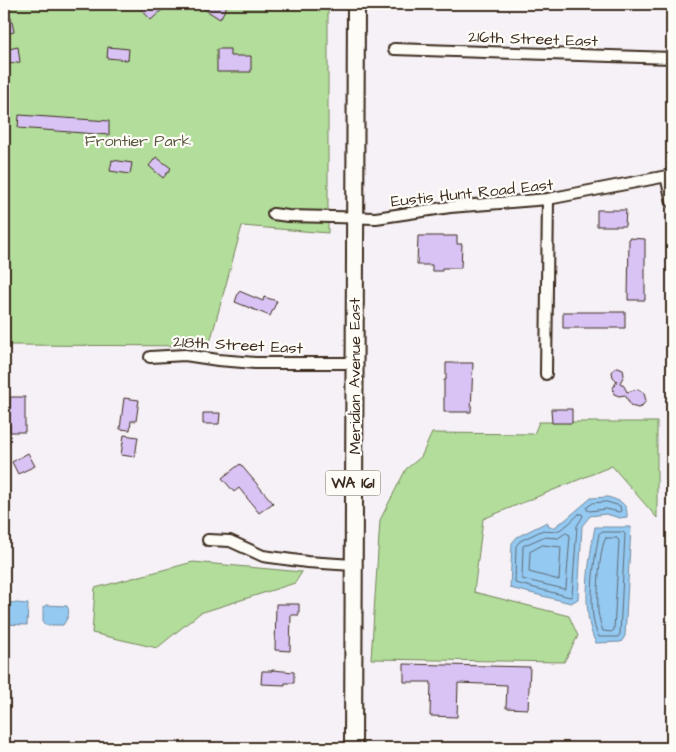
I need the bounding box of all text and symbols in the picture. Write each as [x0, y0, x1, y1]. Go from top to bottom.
street label: 216th Street East [468, 26, 599, 52]
park label: Frontier Park [85, 130, 192, 152]
street label: Eustis Hunt Road East [390, 173, 555, 212]
street label: Meridian Avenue East [344, 297, 366, 454]
street label: 218th Street East [172, 331, 304, 359]
road number: WA 161 [326, 470, 380, 496]

